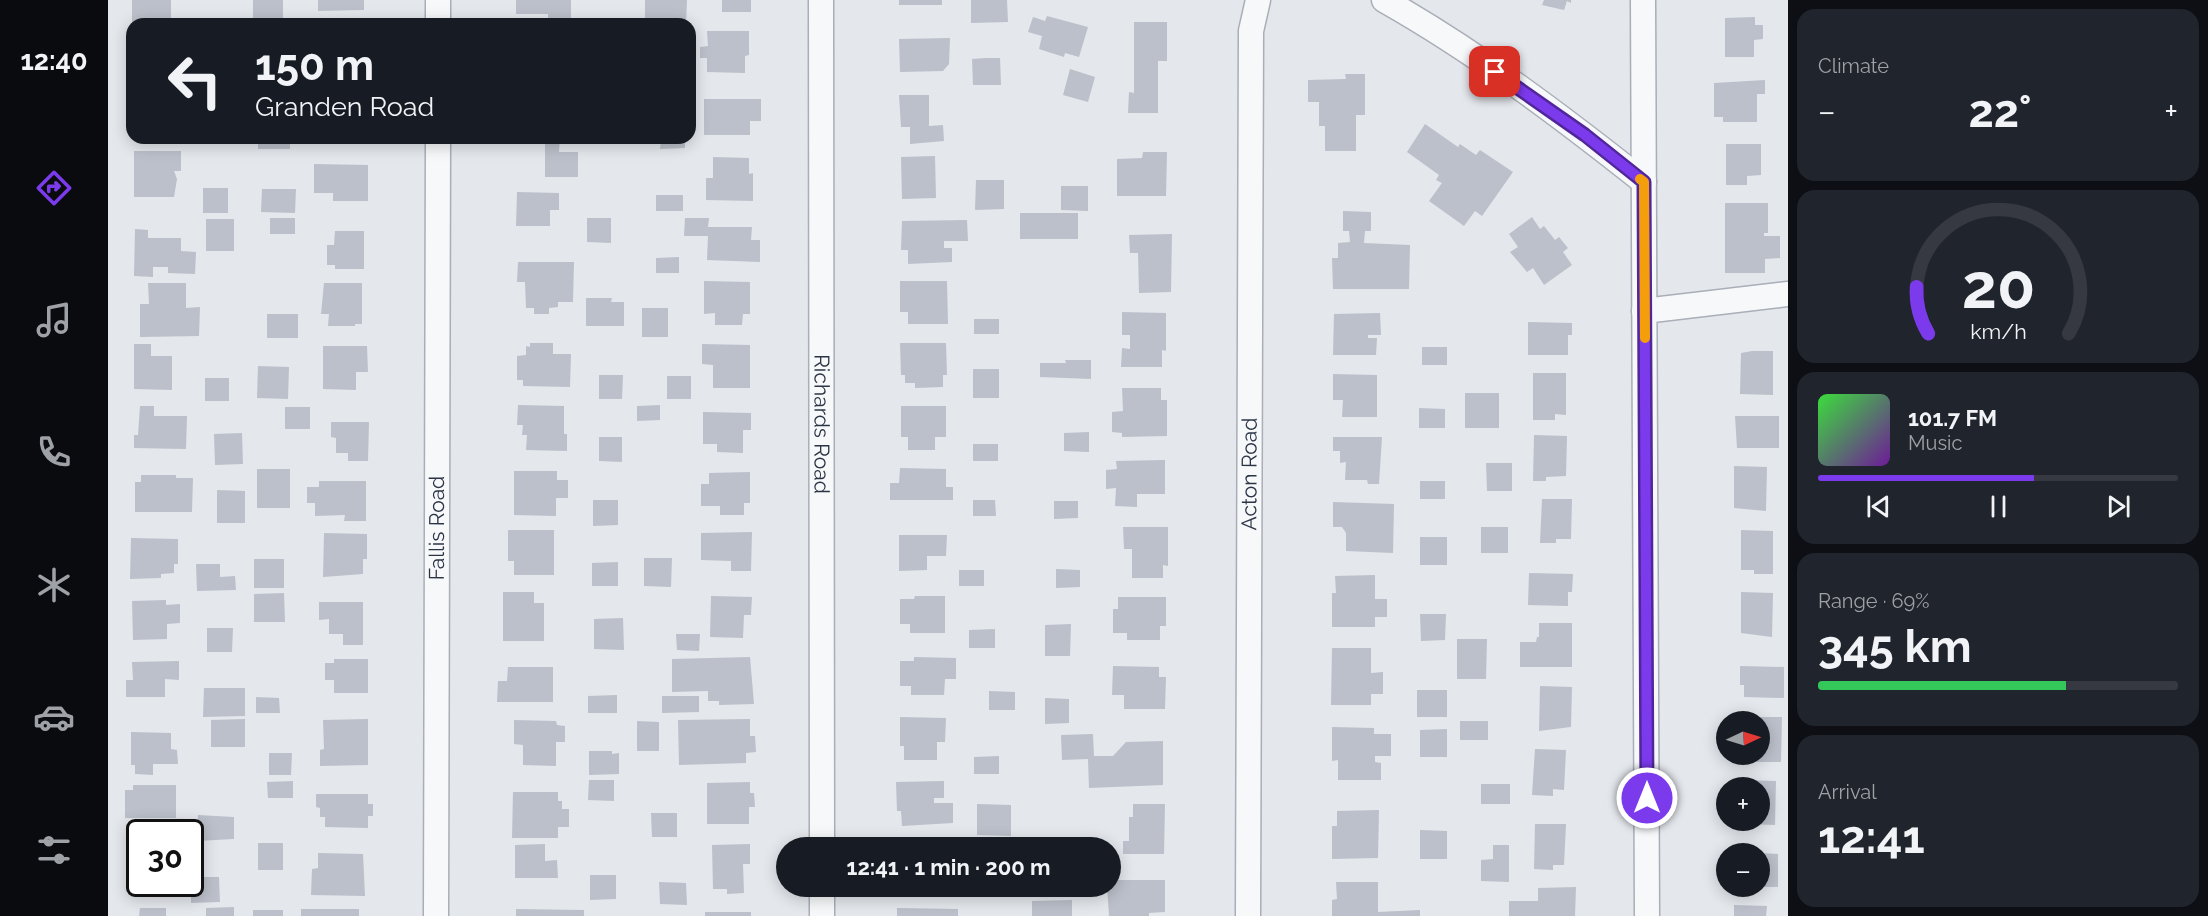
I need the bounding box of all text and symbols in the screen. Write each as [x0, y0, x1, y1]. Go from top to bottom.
text: 150 m [255, 41, 374, 90]
icon: left [156, 42, 234, 120]
text: 12:40 [20, 45, 88, 76]
pin [1469, 46, 1520, 97]
text: Climate [1818, 54, 1889, 78]
icon: arrive [1478, 55, 1511, 88]
text: 22° [1968, 85, 2032, 138]
text: Granden Road [255, 91, 434, 122]
text: − [1818, 92, 1836, 131]
text: + [2164, 92, 2178, 131]
icon: directions [33, 167, 75, 209]
text: 20 [1961, 249, 2035, 323]
icon: music [33, 299, 75, 341]
text: km/h [1970, 319, 2026, 344]
street label: Richards Road [809, 354, 835, 494]
text: 101.7 FM [1908, 405, 1997, 431]
street label: Acton Road [1236, 418, 1262, 530]
icon: phone [33, 431, 75, 473]
text: Music [1908, 431, 1962, 455]
street label: Fallis Road [424, 476, 449, 580]
icon: previous [1862, 490, 1895, 523]
icon: pause [1982, 490, 2015, 523]
icon: next [2102, 490, 2135, 523]
icon: climate [33, 564, 75, 606]
text: Range · 69% [1818, 589, 1930, 613]
text: 345 km [1818, 620, 1972, 673]
icon: car [33, 696, 75, 738]
north arrow [1716, 711, 1770, 765]
map controls [1716, 711, 1770, 897]
position arrow [1615, 766, 1679, 830]
button: + [1716, 777, 1770, 831]
text: Arrival [1818, 780, 1877, 804]
text: 12:41 [1818, 811, 1925, 864]
speed limit sign: 30 [126, 819, 204, 897]
icon: filters [33, 829, 75, 871]
button: − [1716, 843, 1770, 897]
text: 12:41 · 1 min · 200 m [847, 854, 1050, 880]

